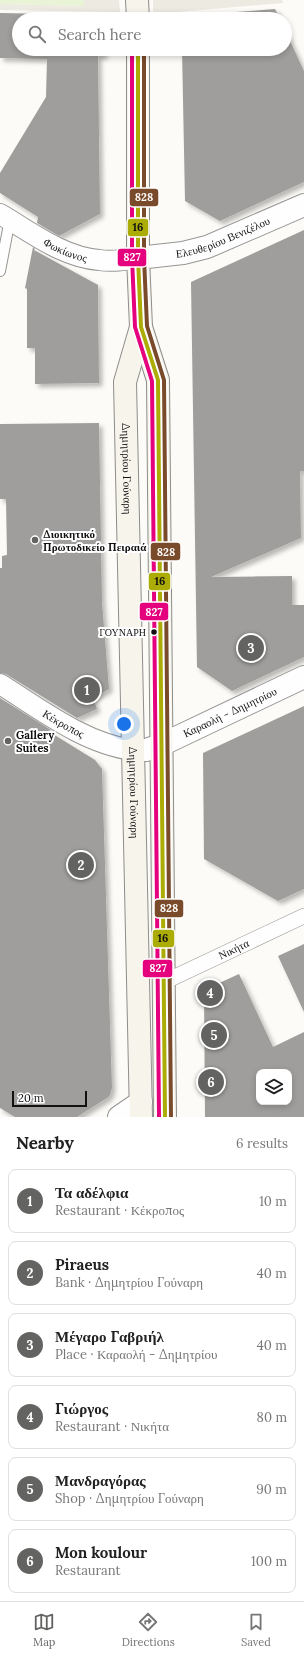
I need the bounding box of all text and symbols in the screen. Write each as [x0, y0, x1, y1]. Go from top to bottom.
search box [12, 12, 292, 56]
icon: search [26, 23, 48, 45]
text: Search here [58, 25, 141, 44]
line badge: 828 [129, 188, 159, 207]
text: 828 [135, 190, 153, 204]
street label: Ελευθερίου Βενιζέλου [175, 213, 273, 261]
line badge: 16 [127, 218, 149, 237]
text: 16 [133, 220, 143, 234]
street label: Φωκίωνος [41, 235, 89, 265]
line badge: 827 [117, 248, 147, 267]
text: 827 [123, 250, 141, 264]
street label: Δημητρίου Γούναρη [119, 423, 135, 515]
place label: Διοικητικό Πρωτοδικείο Πειραιά [43, 527, 147, 554]
marker: Διοικητικό Πρωτοδικείο Πειραιά [30, 535, 40, 545]
line badge: 828 [150, 542, 181, 561]
text: 828 [157, 545, 175, 559]
line badge: 16 [148, 572, 171, 591]
text: 16 [155, 574, 165, 588]
line badge: 827 [139, 602, 169, 621]
text: 827 [145, 605, 163, 619]
place label: ΓΟΥΝΑΡΗ [99, 626, 146, 639]
marker: ΓΟΥΝΑΡΗ [149, 627, 159, 637]
pin: 3 [238, 633, 264, 663]
pin: 1 [74, 675, 100, 705]
street label: Καραολή - Δημητρίου [181, 684, 279, 741]
street label: Κέκροπος [40, 706, 87, 741]
your location [114, 714, 134, 734]
place label: Gallery Suites [16, 728, 55, 755]
marker: Gallery Suites [3, 736, 13, 746]
street label: Δημητρίου Γούναρη [126, 747, 142, 839]
pin: 2 [68, 850, 94, 880]
line badge: 828 [154, 899, 184, 918]
text: 828 [160, 901, 178, 915]
line badge: 16 [152, 929, 175, 948]
text: 16 [158, 931, 168, 945]
street label: Νικήτα [216, 936, 252, 962]
line badge: 827 [142, 959, 173, 978]
text: 827 [149, 961, 167, 975]
pin: 4 [197, 978, 223, 1008]
pin: 5 [201, 1020, 227, 1050]
pin: 6 [198, 1067, 224, 1097]
map controls [256, 1069, 292, 1105]
button: layers [256, 1069, 292, 1105]
scale bar [12, 1089, 87, 1108]
text: 20 m [18, 1091, 43, 1105]
text: Nearby [16, 1132, 74, 1154]
text: 6 results [236, 1135, 288, 1152]
text: Τα αδέλφια [55, 1183, 128, 1202]
text: 1 [27, 1193, 33, 1210]
text: 10 m [259, 1193, 287, 1210]
text: Restaurant · Κέκροπος [55, 1202, 184, 1219]
text: Piraeus [55, 1255, 109, 1274]
text: 2 [27, 1265, 33, 1282]
text: 40 m [257, 1265, 287, 1282]
text: Bank · Δημητρίου Γούναρη [55, 1274, 203, 1291]
text: Μέγαρο Γαβριήλ [55, 1327, 164, 1346]
text: 3 [26, 1337, 34, 1354]
text: 40 m [257, 1337, 287, 1354]
text: Place · Καραολή - Δημητρίου [55, 1346, 218, 1363]
text: Γιώργος [55, 1399, 108, 1418]
text: 4 [26, 1409, 34, 1426]
text: 80 m [257, 1409, 287, 1426]
text: Restaurant · Νικήτα [55, 1418, 169, 1435]
text: Μανδραγόρας [55, 1471, 146, 1490]
text: 5 [26, 1481, 34, 1498]
text: 90 m [256, 1481, 287, 1498]
text: Shop · Δημητρίου Γούναρη [55, 1490, 204, 1507]
text: Mon koulour [55, 1543, 147, 1562]
text: 6 [26, 1553, 34, 1570]
text: 100 m [251, 1553, 287, 1570]
text: Restaurant [55, 1562, 121, 1579]
tab: Map [33, 1611, 55, 1649]
tab: Directions [122, 1611, 175, 1649]
tab: Saved [241, 1611, 271, 1649]

